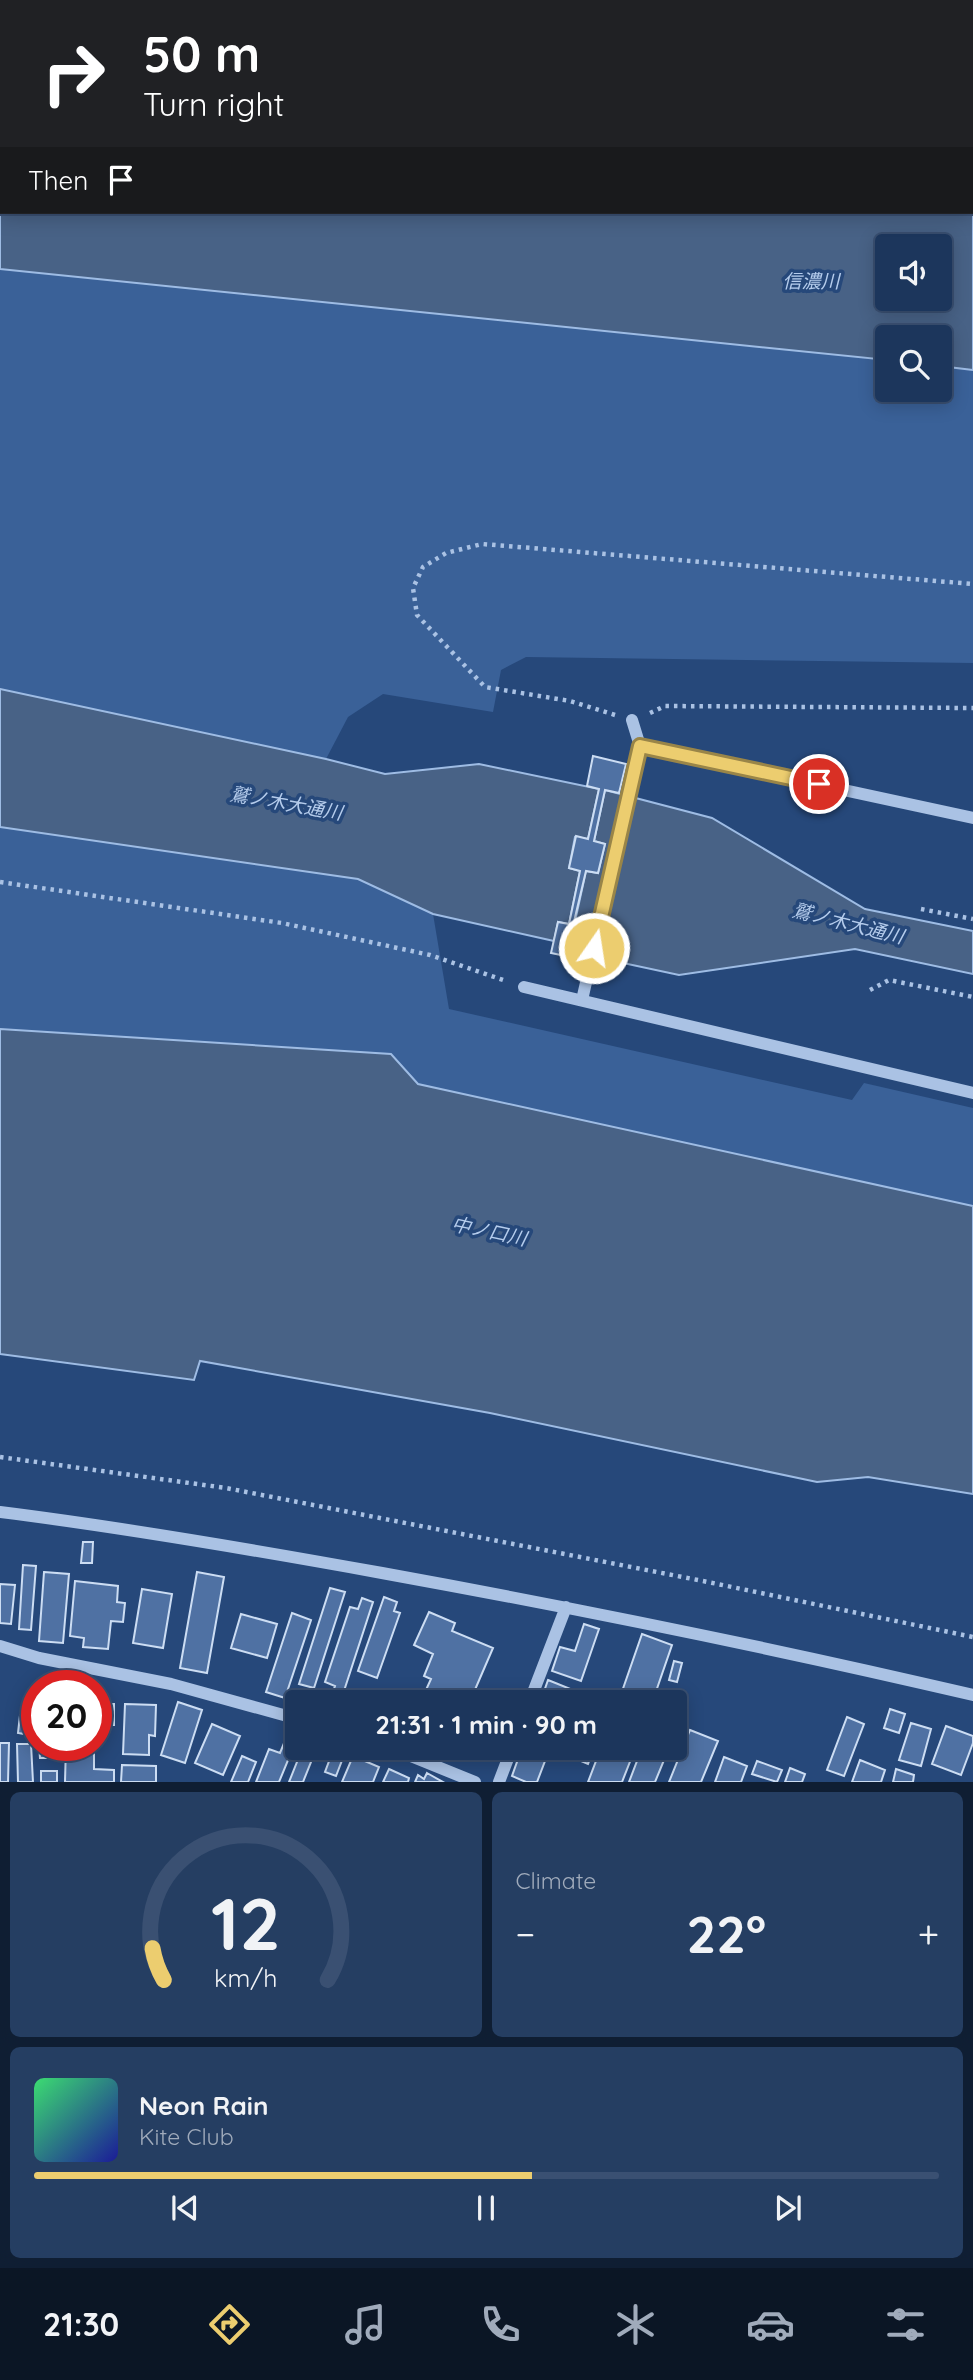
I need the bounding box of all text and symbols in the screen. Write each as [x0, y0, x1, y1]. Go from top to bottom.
text: 50 m [143, 23, 260, 84]
icon: right [28, 28, 119, 119]
text: Turn right [143, 84, 284, 124]
icon: arrive [102, 161, 140, 199]
text: Then [28, 164, 88, 197]
map controls [875, 234, 952, 402]
button: sound [875, 234, 952, 311]
water label: 信濃川 [782, 269, 841, 293]
button: search [875, 325, 952, 402]
pin [789, 754, 849, 814]
icon: arrive [800, 765, 838, 803]
water label: 鷲ノ木大通川 [228, 781, 346, 825]
water label: 鷲ノ木大通川 [790, 898, 908, 949]
position arrow [557, 911, 631, 985]
water label: 中ノ口川 [449, 1211, 531, 1251]
speed limit sign: 20 [21, 1670, 112, 1761]
text: 21:31 · 1 min · 90 m [375, 1708, 597, 1741]
text: Climate [516, 1866, 596, 1895]
text: 12 [211, 1878, 281, 1969]
text: 22° [687, 1901, 766, 1966]
text: − [516, 1910, 535, 1958]
text: + [918, 1910, 939, 1958]
text: km/h [214, 1962, 277, 1993]
text: Neon Rain [139, 2089, 268, 2122]
text: Kite Club [139, 2122, 234, 2151]
icon: previous [166, 2189, 204, 2227]
icon: pause [467, 2189, 505, 2227]
icon: next [769, 2189, 807, 2227]
icon: directions [205, 2300, 254, 2349]
icon: music [341, 2300, 390, 2349]
icon: phone [476, 2300, 525, 2349]
icon: climate [611, 2300, 660, 2349]
icon: car [746, 2300, 795, 2349]
icon: filters [881, 2300, 930, 2349]
text: 21:30 [43, 2304, 119, 2344]

